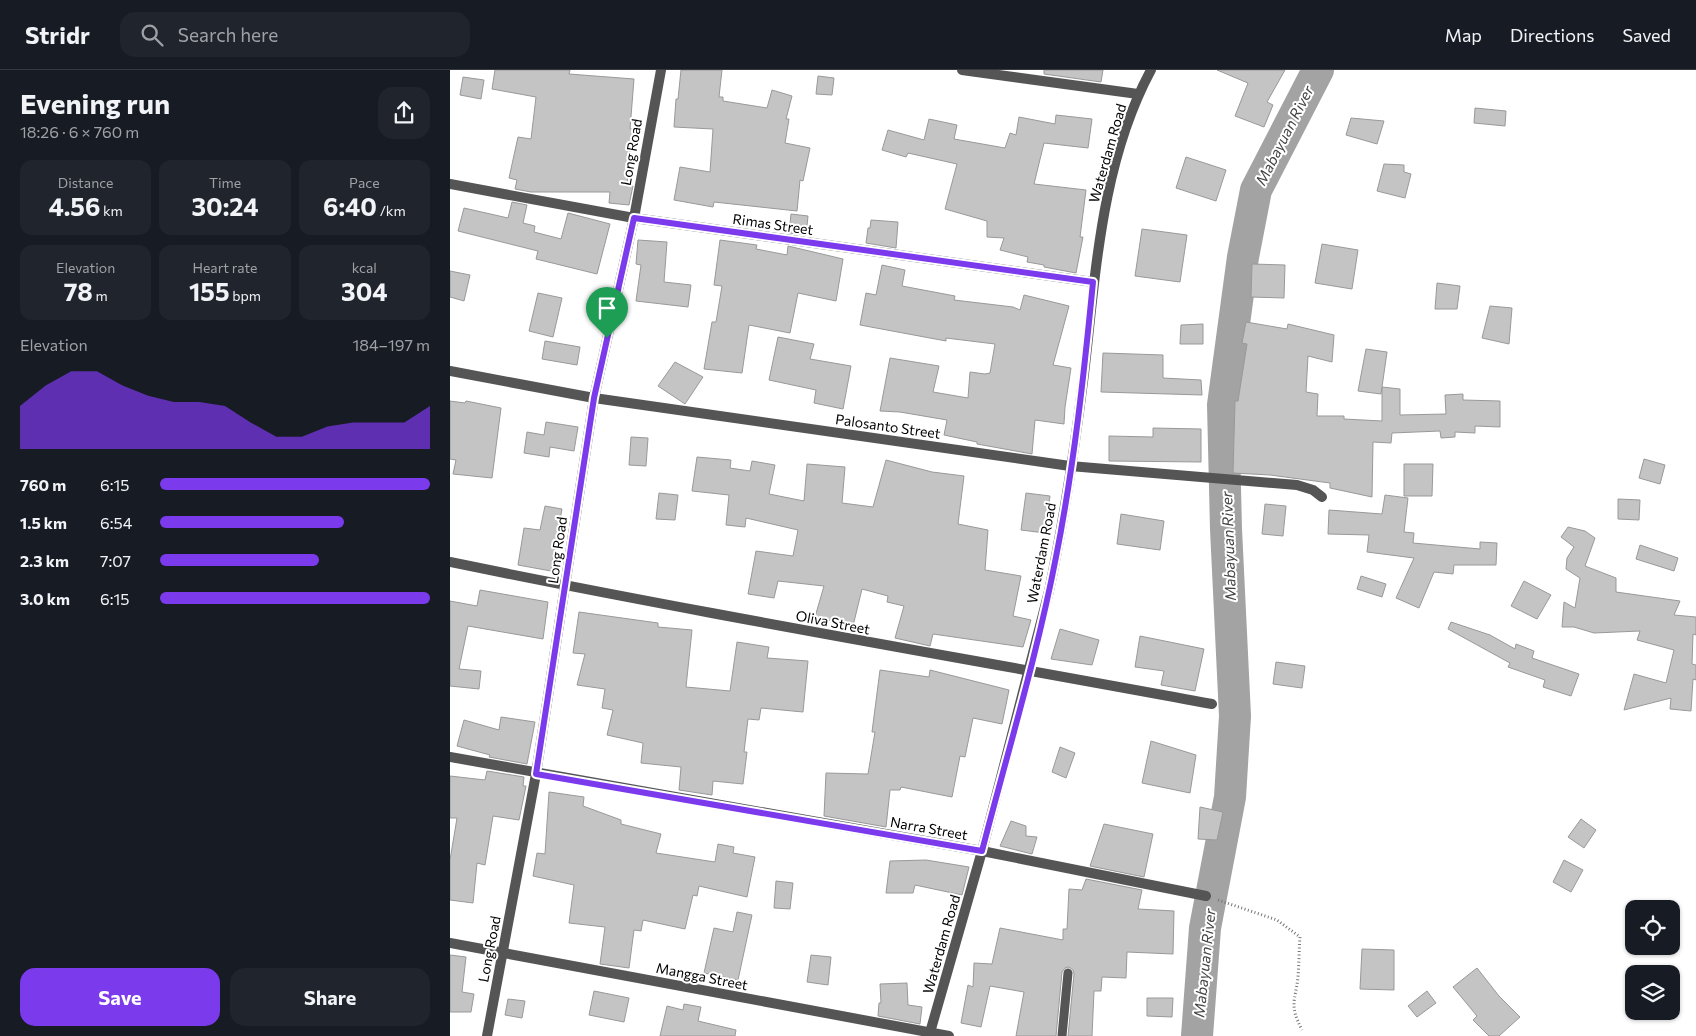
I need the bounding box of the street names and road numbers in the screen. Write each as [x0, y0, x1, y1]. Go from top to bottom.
street label: Waterdam Road [1085, 102, 1129, 204]
street label: Long Road [617, 117, 645, 187]
street label: Rimas Street [732, 210, 815, 238]
street label: Palosanto Street [834, 410, 942, 442]
street label: Waterdam Road [1023, 501, 1059, 605]
street label: Long Road [544, 515, 570, 585]
street label: Oliva Street [794, 606, 872, 638]
street label: Narra Street [889, 813, 969, 843]
street label: Waterdam Road [919, 893, 963, 995]
street label: Long Road [474, 914, 504, 984]
street label: Mangga Street [655, 959, 750, 993]

